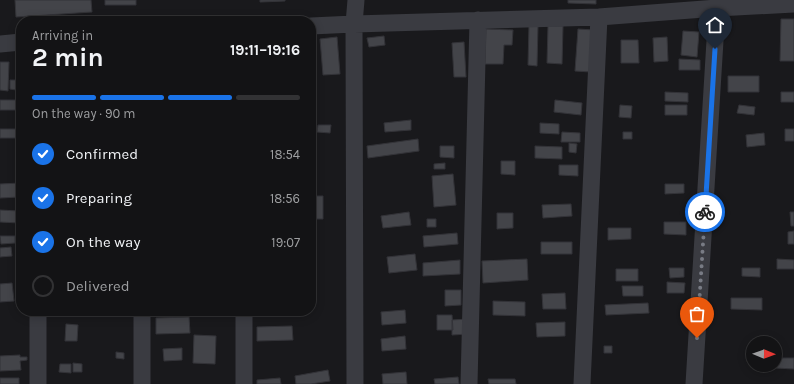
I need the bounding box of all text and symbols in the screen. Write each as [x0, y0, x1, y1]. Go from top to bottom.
pin [698, 8, 732, 49]
icon: home [704, 14, 726, 36]
text: Arriving in [32, 28, 93, 43]
text: 19:11–19:16 [230, 41, 300, 59]
text: 2 min [32, 42, 104, 73]
text: On the way · 90 m [32, 106, 135, 121]
icon: check [32, 143, 54, 165]
text: Confirmed [66, 145, 138, 163]
text: 18:54 [270, 147, 300, 162]
icon: check [32, 187, 54, 209]
text: Preparing [66, 189, 132, 207]
text: 18:56 [270, 191, 300, 206]
courier [685, 192, 725, 232]
icon: bike [694, 201, 716, 223]
icon: check [32, 231, 54, 253]
text: On the way [66, 233, 140, 251]
text: 19:07 [271, 235, 300, 250]
text: Delivered [66, 277, 130, 295]
pin [680, 297, 714, 338]
icon: bag [686, 303, 708, 325]
north arrow [746, 336, 782, 372]
map controls [746, 336, 782, 372]

